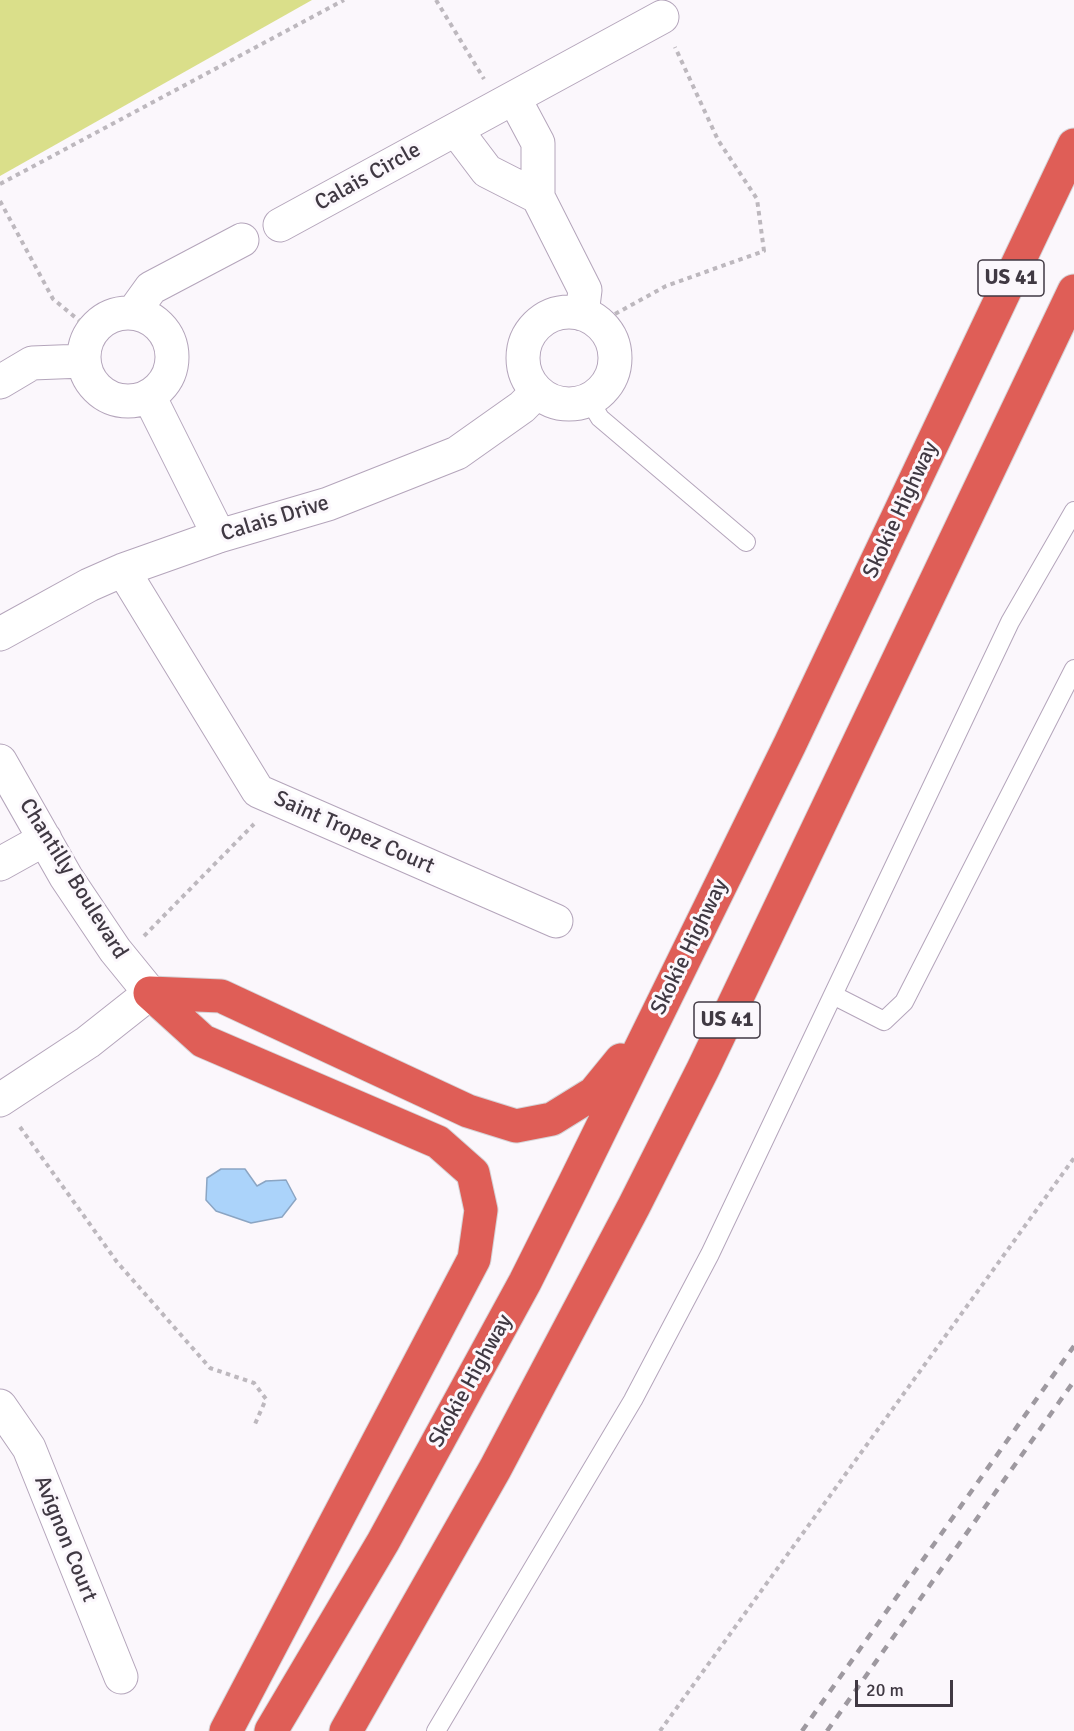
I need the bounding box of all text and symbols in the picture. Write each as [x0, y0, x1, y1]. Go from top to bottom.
street label: Calais Circle [310, 137, 426, 217]
road number: US 41 [978, 260, 1044, 296]
street label: Skokie Highway [858, 437, 944, 583]
street label: Calais Drive [218, 490, 332, 548]
street label: Saint Tropez Court [270, 786, 438, 880]
street label: Chantilly Boulevard [13, 794, 133, 964]
street label: Skokie Highway [646, 875, 734, 1019]
road number: US 41 [694, 1002, 760, 1038]
street label: Skokie Highway [424, 1310, 518, 1452]
street label: Avignon Court [28, 1472, 102, 1606]
scale bar [858, 1668, 956, 1706]
text: 20 m [866, 1679, 904, 1701]

